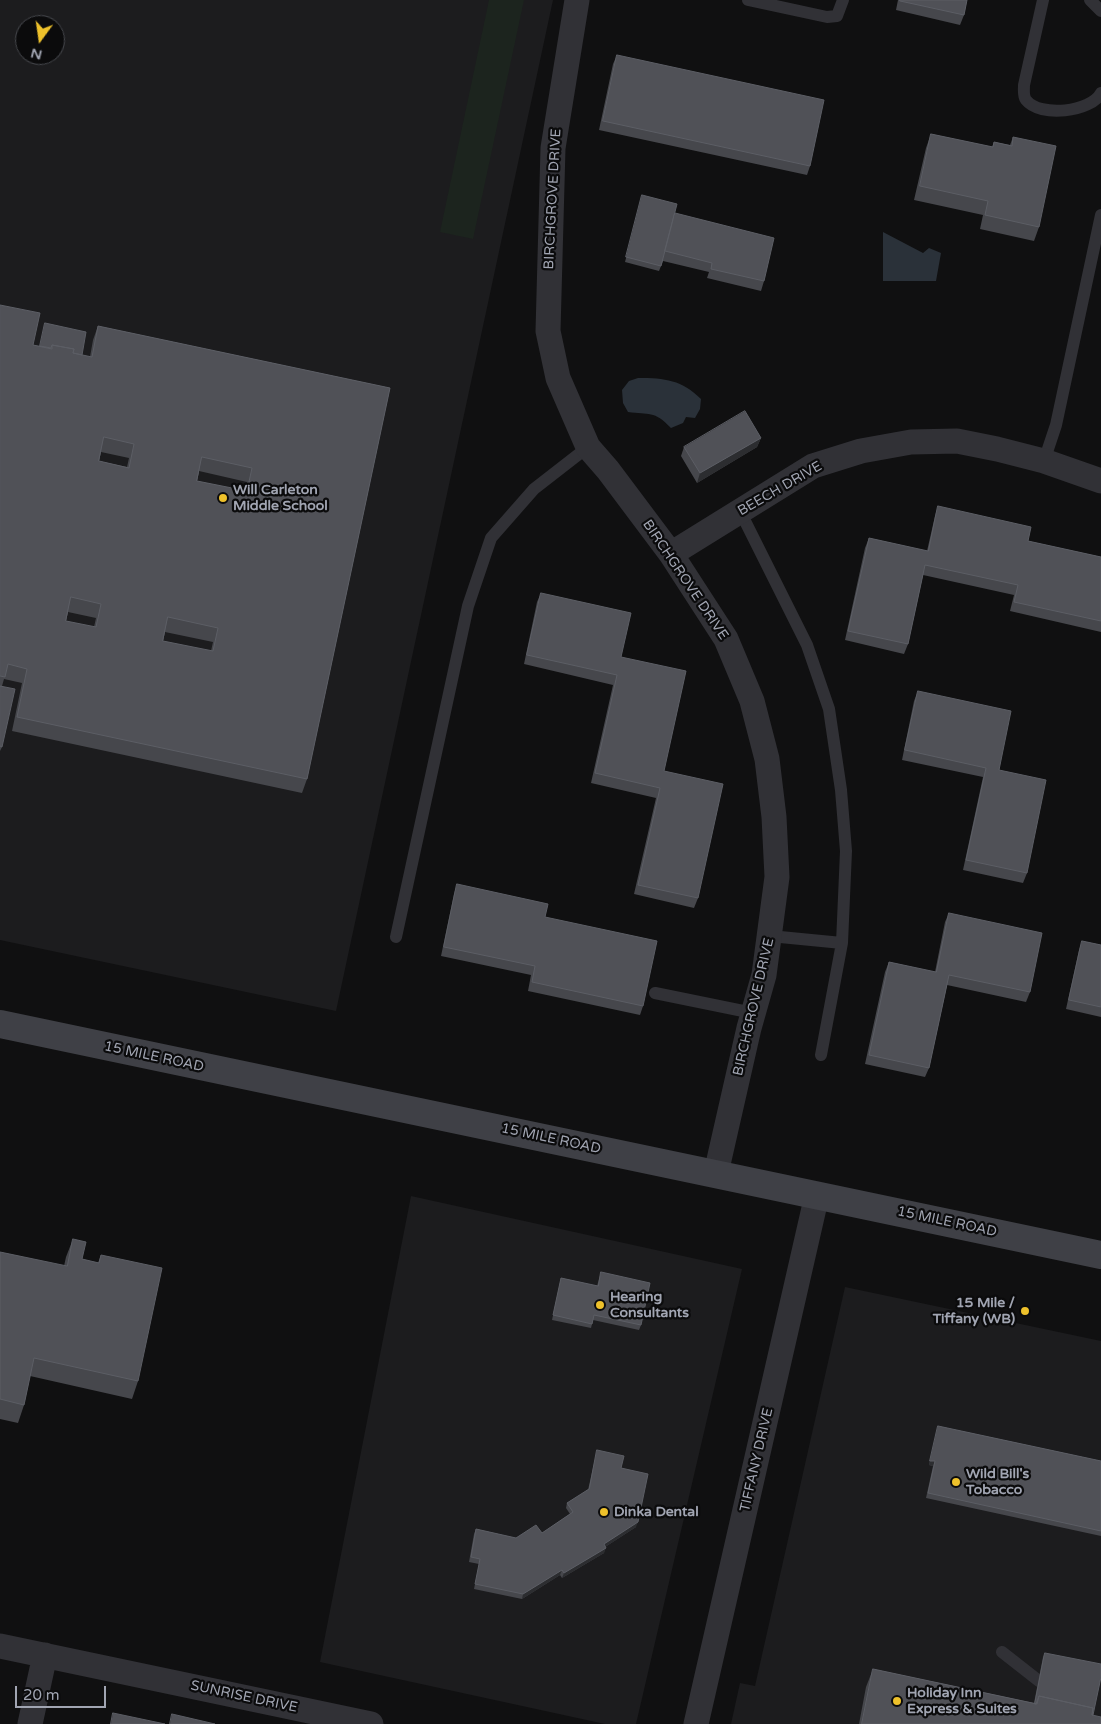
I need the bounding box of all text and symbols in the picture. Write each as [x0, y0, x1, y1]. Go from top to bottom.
north arrow [15, 15, 65, 65]
text: N [29, 44, 44, 64]
street label: BIRCHGROVE DRIVE [541, 128, 565, 270]
street label: BEECH DRIVE [735, 458, 825, 520]
place label: Will Carleton Middle School [233, 482, 328, 514]
marker: Will Carleton Middle School [217, 492, 229, 504]
street label: BIRCHGROVE DRIVE [639, 517, 731, 643]
street label: BIRCHGROVE DRIVE [730, 936, 778, 1078]
street label: 15 MILE ROAD [103, 1038, 205, 1076]
street label: 15 MILE ROAD [500, 1120, 602, 1158]
street label: 15 MILE ROAD [896, 1203, 998, 1241]
place label: Hearing Consultants [610, 1289, 689, 1321]
place label: 15 Mile / Tiffany (WB) [933, 1295, 1015, 1328]
marker: Hearing Consultants [594, 1299, 606, 1311]
marker: 15 Mile / Tiffany (WB) [1019, 1305, 1031, 1317]
street label: TIFFANY DRIVE [737, 1406, 777, 1514]
place label: Wild Bill's Tobacco [966, 1466, 1029, 1498]
marker: Wild Bill's Tobacco [950, 1476, 962, 1488]
place label: Dinka Dental [614, 1504, 699, 1520]
marker: Dinka Dental [598, 1506, 610, 1518]
scale bar [18, 1676, 109, 1708]
street label: SUNRISE DRIVE [189, 1677, 299, 1717]
place label: Holiday Inn Express & Suites [907, 1685, 1017, 1718]
text: 20 m [23, 1686, 60, 1704]
marker: Holiday Inn Express & Suites [891, 1695, 903, 1707]

